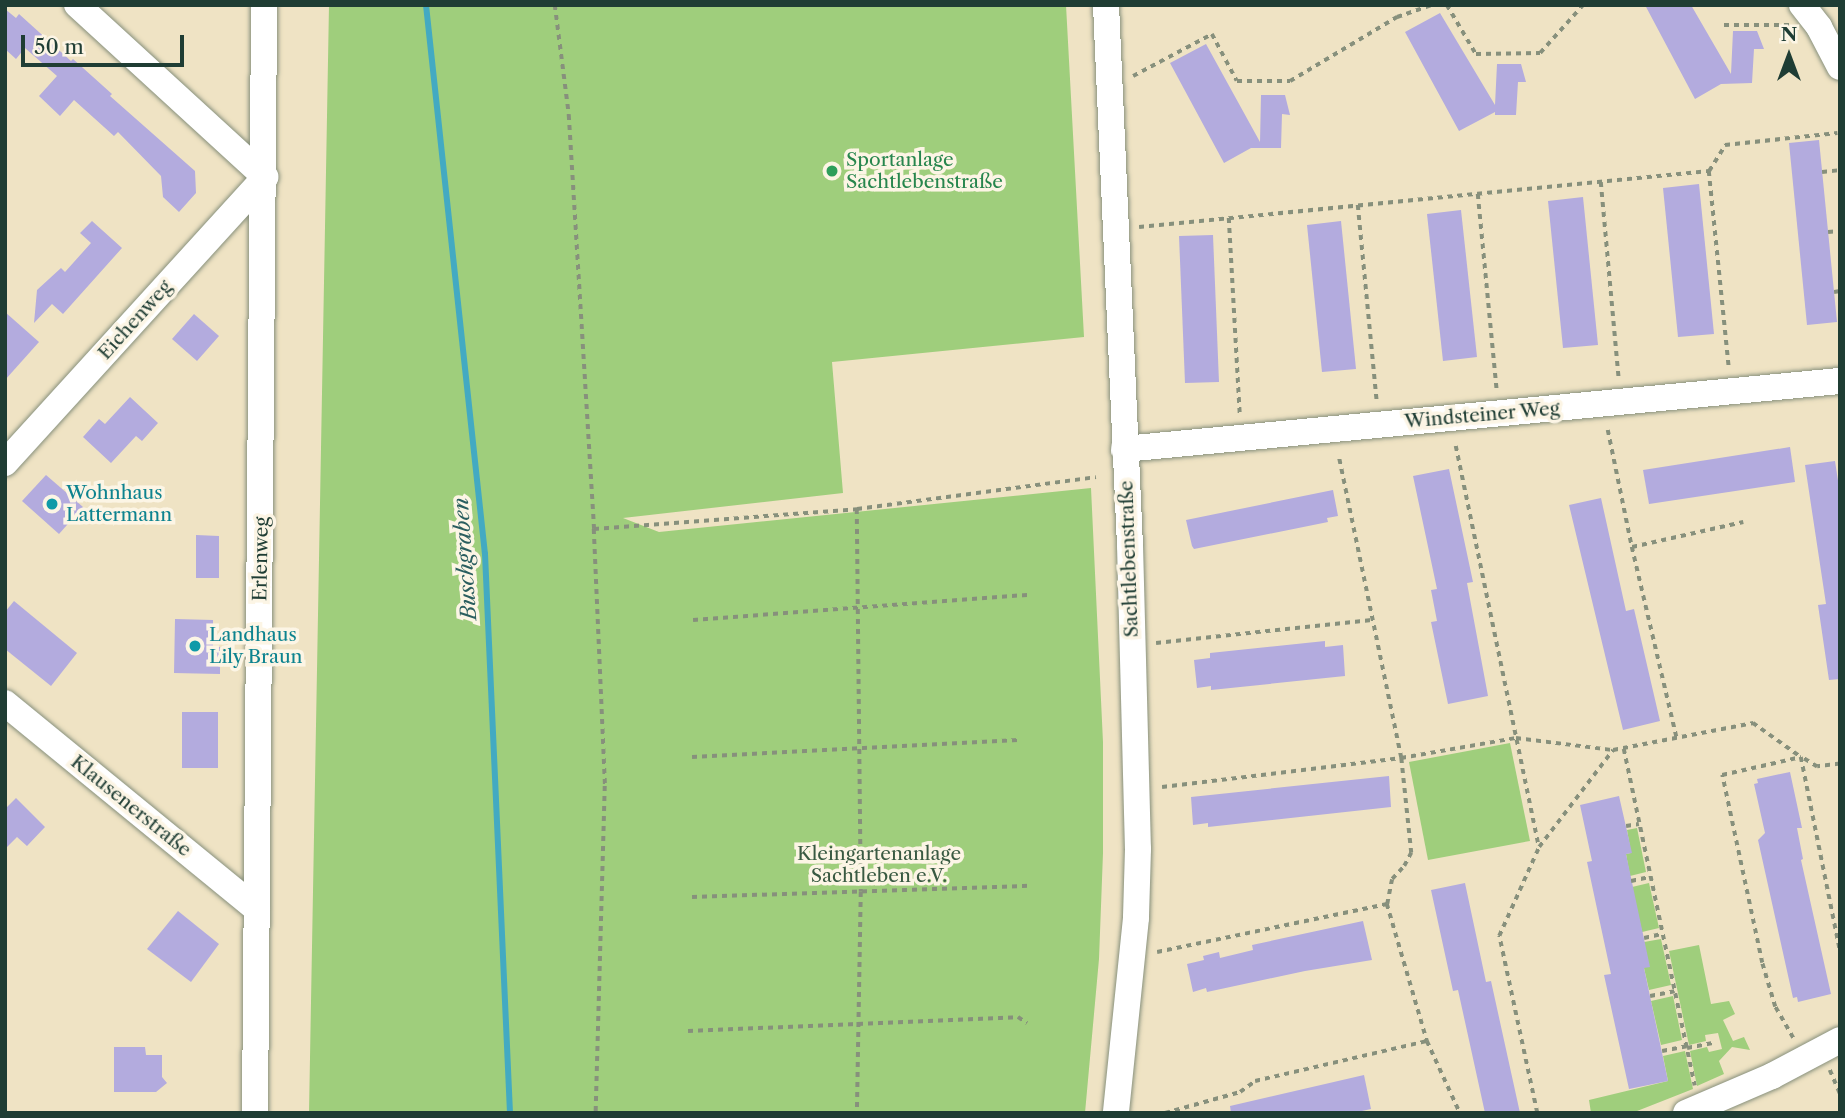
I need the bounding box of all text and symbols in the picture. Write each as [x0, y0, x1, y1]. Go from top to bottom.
scale bar [24, 21, 187, 65]
north arrow [1754, 21, 1824, 91]
text: N [1781, 23, 1797, 46]
text: 50 m [34, 34, 84, 59]
place label: Sportanlage Sachtlebenstraße [846, 149, 1003, 193]
marker: Sportanlage Sachtlebenstraße [824, 163, 840, 179]
street label: Eichenweg [94, 276, 176, 364]
street label: Windsteiner Weg [1403, 397, 1561, 433]
street label: Sachtlebenstraße [1115, 480, 1143, 638]
place label: Wohnhaus Lattermann [66, 482, 172, 526]
marker: Wohnhaus Lattermann [44, 496, 60, 512]
water label: Buschgraben [448, 497, 482, 621]
street label: Erlenweg [249, 516, 273, 602]
place label: Landhaus Lily Braun [209, 624, 303, 668]
marker: Landhaus Lily Braun [187, 638, 203, 654]
street label: Klausenerstraße [66, 750, 196, 862]
park label: Kleingartenanlage Sachtleben e.V. [797, 843, 961, 887]

